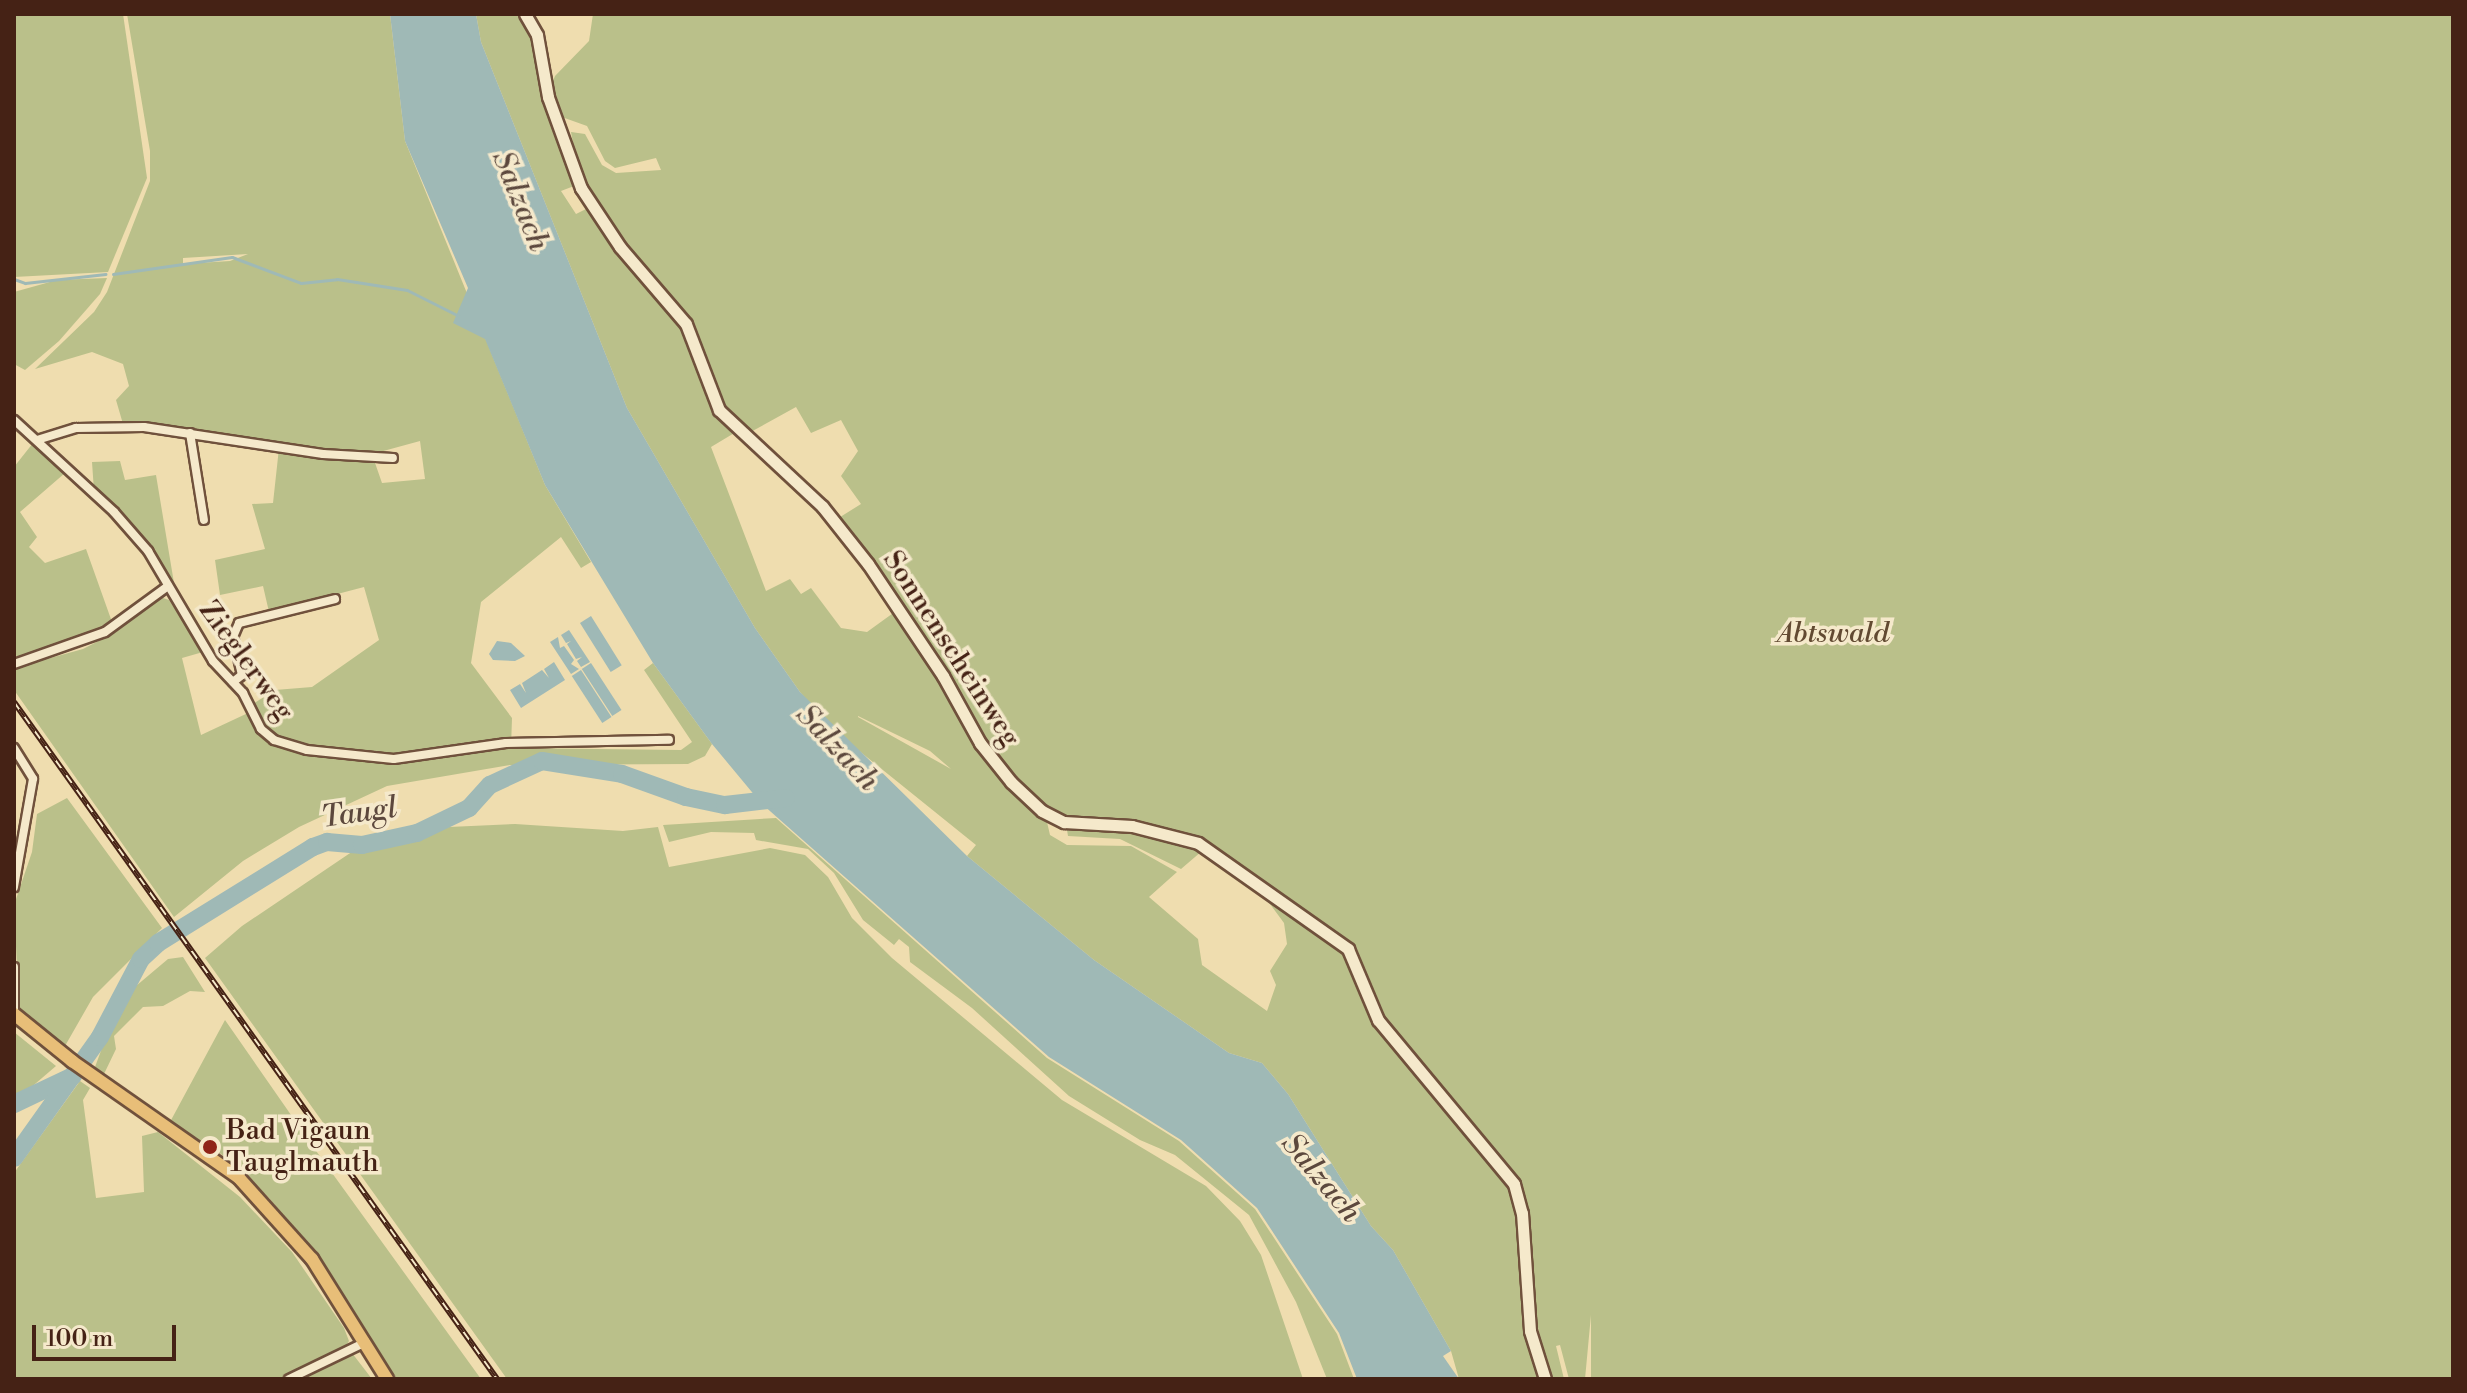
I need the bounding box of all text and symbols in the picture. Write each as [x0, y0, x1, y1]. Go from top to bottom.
water label: Salzach [484, 146, 556, 256]
street label: Sonnenscheinweg [875, 545, 1027, 753]
street label: Zieglerweg [191, 595, 301, 727]
park label: Abtswald [1777, 617, 1889, 651]
water label: Salzach [788, 697, 886, 799]
water label: Taugl [319, 790, 399, 836]
place label: Bad Vigaun Tauglmauth [226, 1114, 379, 1180]
water label: Salzach [1274, 1126, 1368, 1230]
marker: Bad Vigaun Tauglmauth [201, 1138, 219, 1156]
scale bar [36, 1309, 180, 1359]
text: 100 m [46, 1324, 113, 1354]

